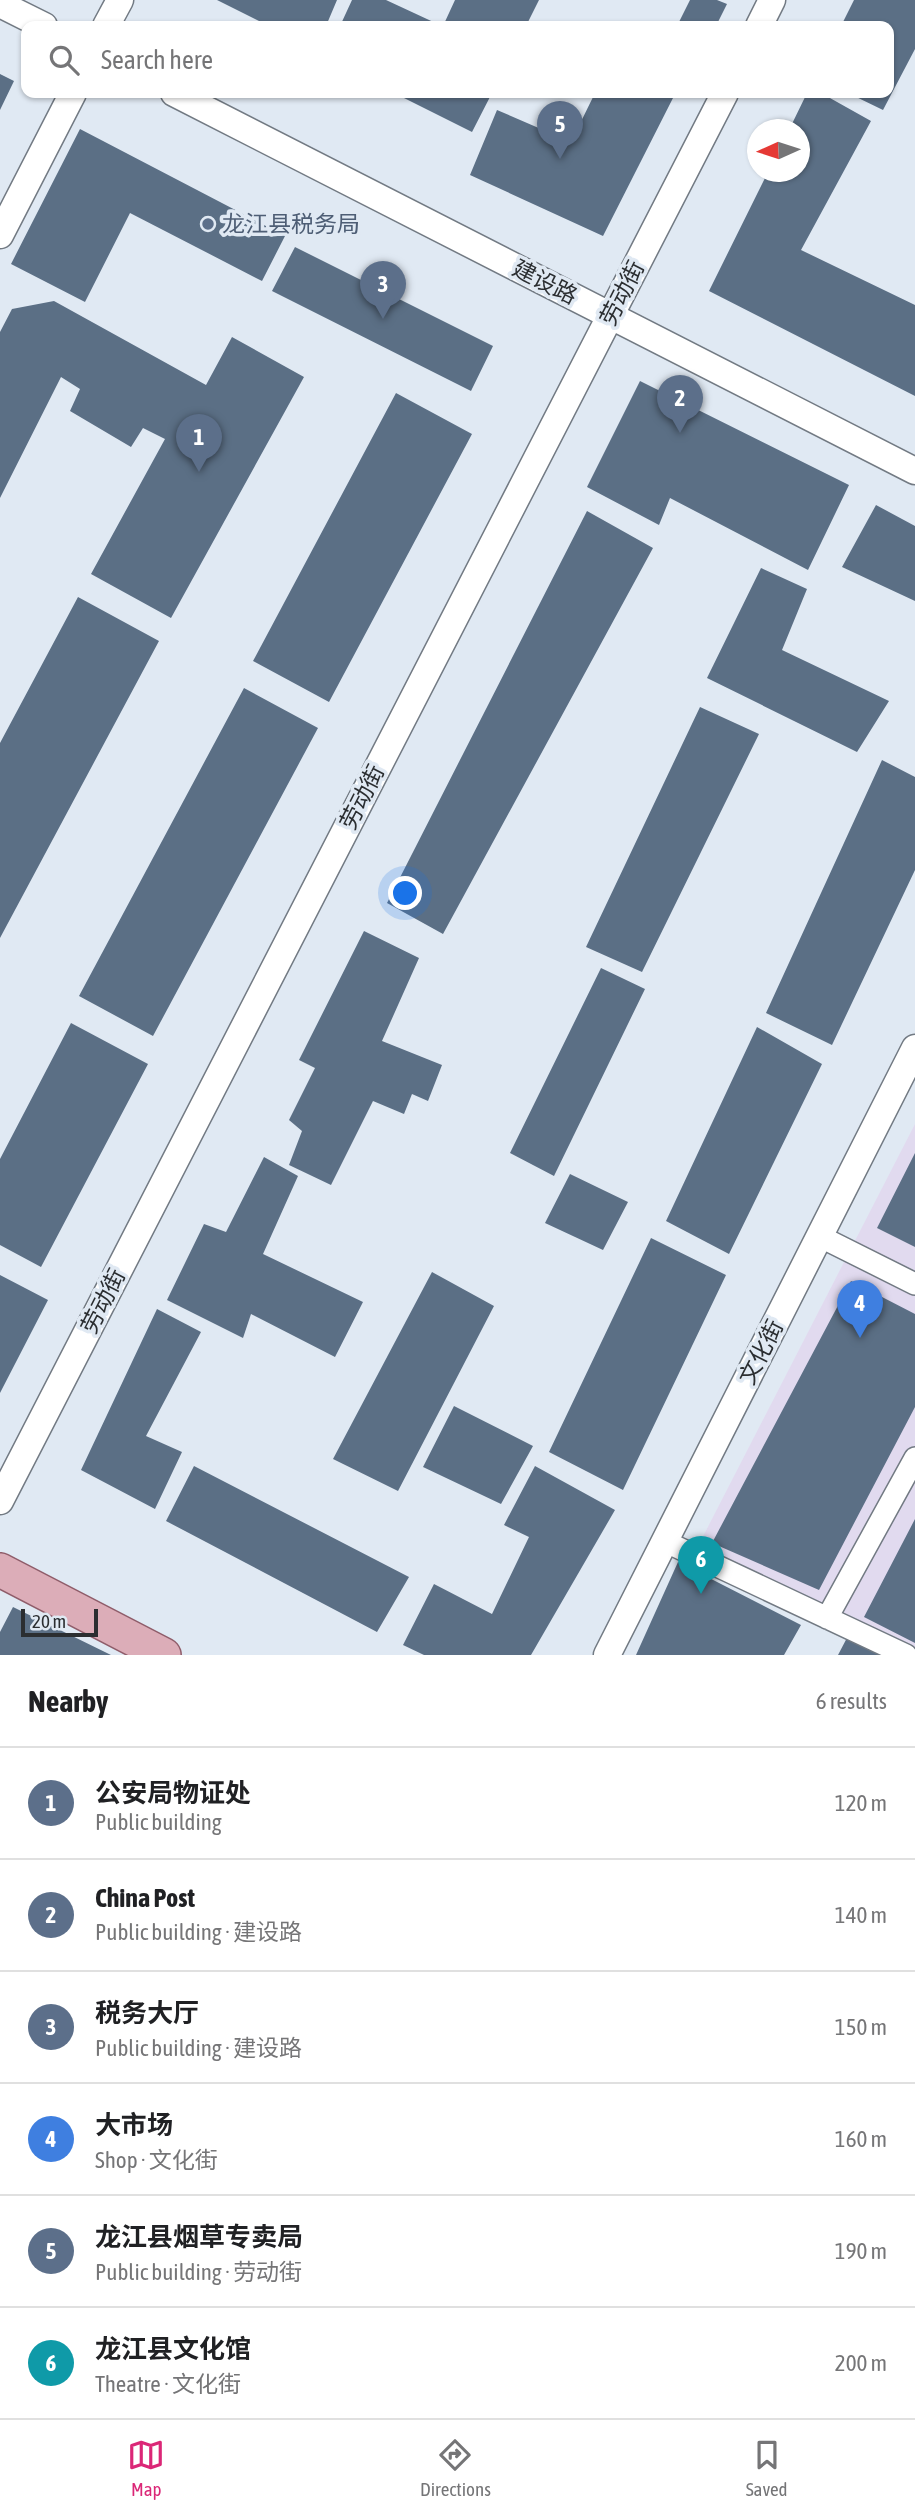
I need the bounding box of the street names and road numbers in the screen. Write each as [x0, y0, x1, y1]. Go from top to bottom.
street label: 建设路 [508, 255, 582, 309]
street label: 劳动街 [595, 256, 649, 330]
street label: 劳动街 [335, 760, 389, 834]
street label: 劳动街 [76, 1264, 130, 1338]
street label: 文化街 [734, 1315, 788, 1389]

